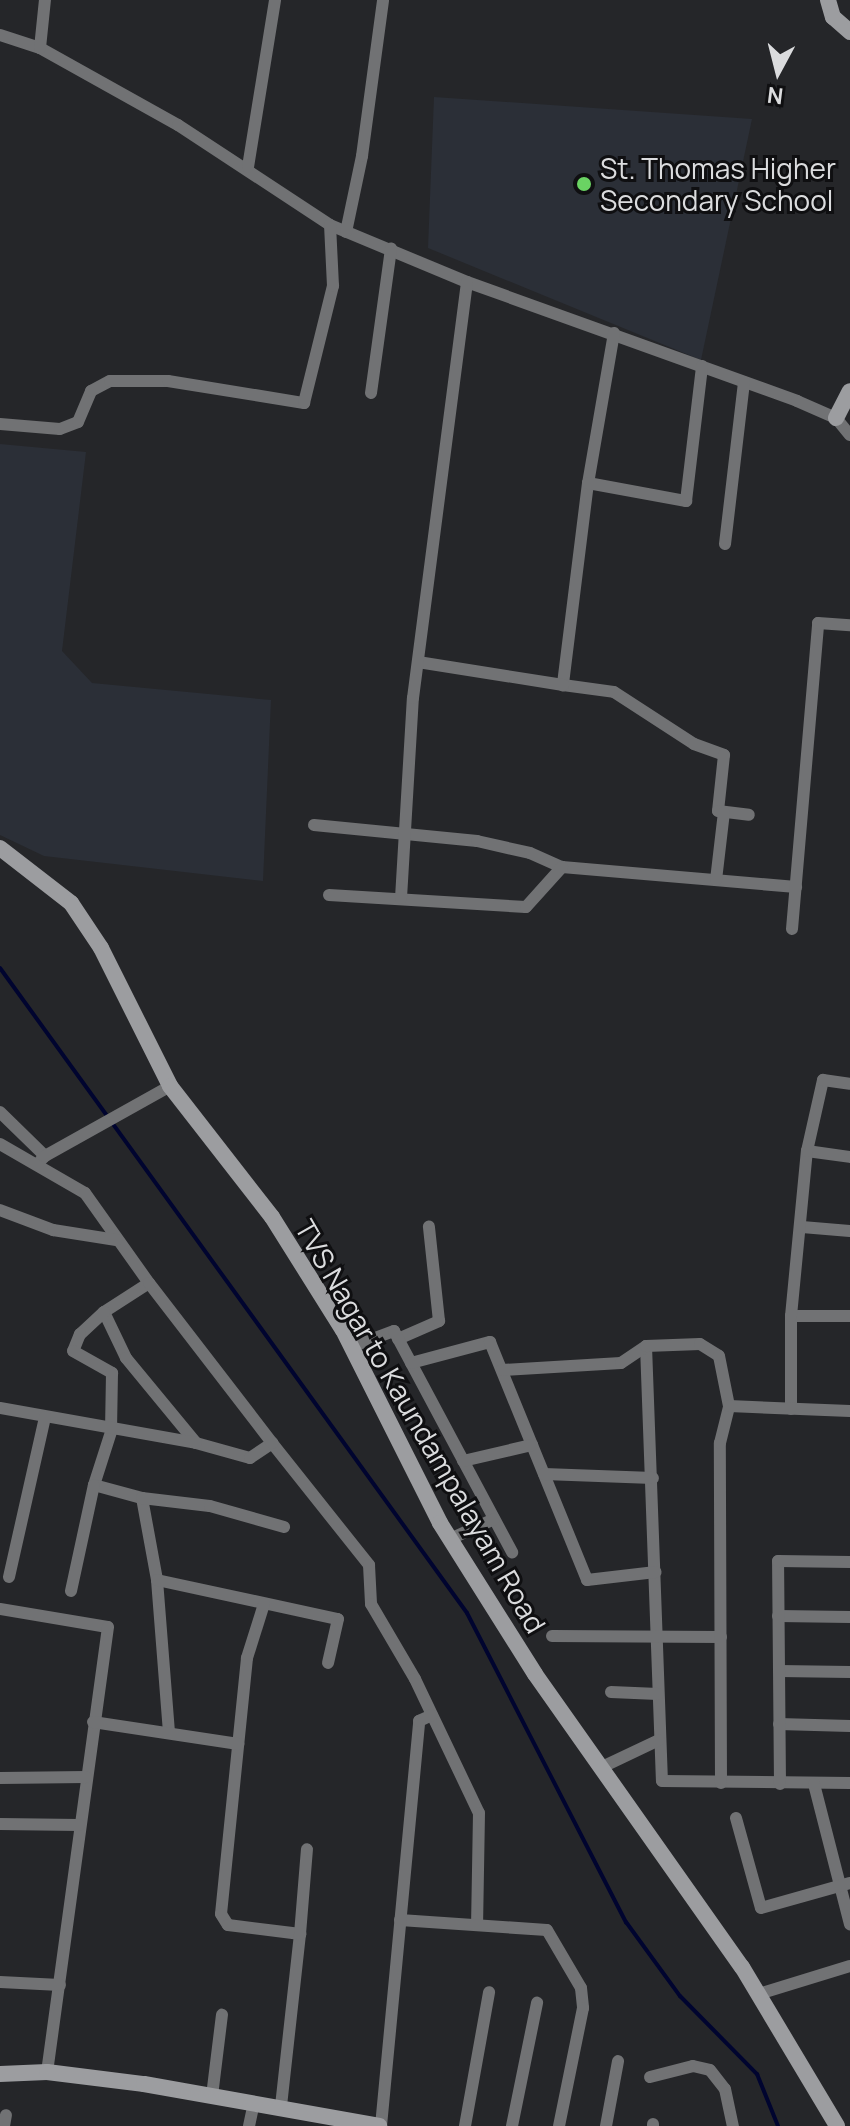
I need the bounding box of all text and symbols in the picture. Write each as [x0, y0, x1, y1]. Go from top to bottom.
north arrow [738, 32, 818, 112]
text: N [765, 80, 785, 112]
place label: St. Thomas Higher Secondary School [600, 151, 836, 217]
marker: St. Thomas Higher Secondary School [575, 175, 593, 193]
street label: TVS Nagar to Kaundampalayam Road [289, 1214, 553, 1638]

